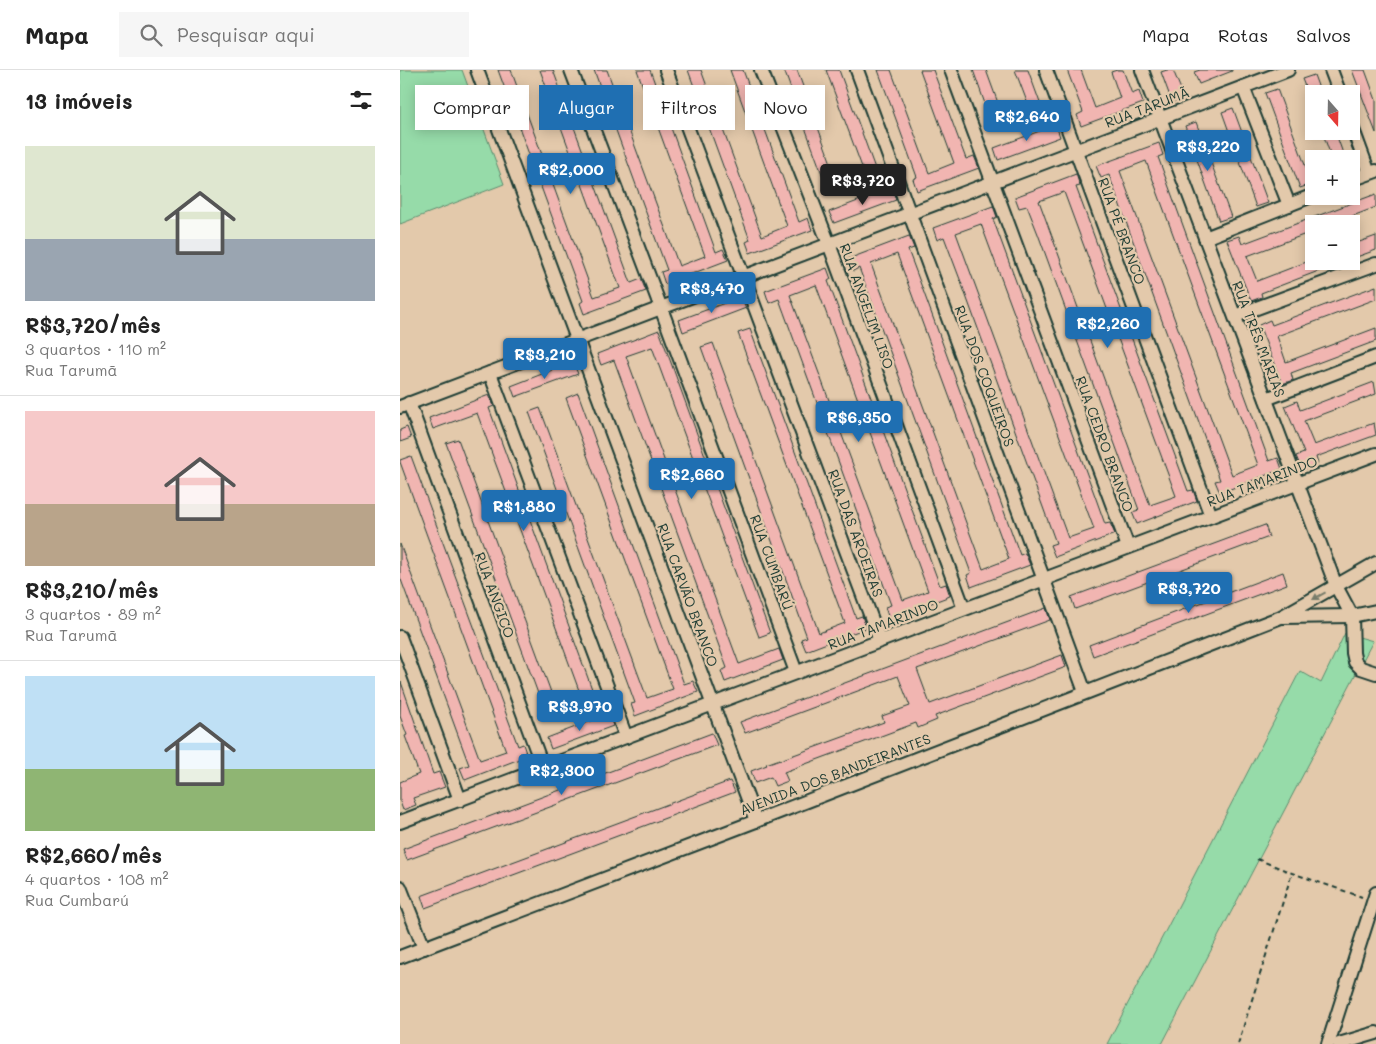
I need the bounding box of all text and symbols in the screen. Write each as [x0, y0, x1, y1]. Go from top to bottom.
search box [119, 12, 469, 57]
text: Mapa [25, 19, 89, 50]
icon: search [137, 21, 165, 49]
text: Pesquisar aqui [177, 22, 315, 47]
text: Mapa [1142, 23, 1190, 47]
text: Rotas [1218, 23, 1268, 47]
text: Salvos [1296, 23, 1351, 47]
street label: RUA TARUMÃ [1102, 82, 1192, 132]
chip: Comprar [415, 85, 529, 130]
chip: Alugar [539, 85, 633, 130]
chip: Filtros [643, 85, 735, 130]
chip: Novo [745, 85, 825, 130]
north arrow [1305, 85, 1360, 140]
map controls [1305, 85, 1360, 270]
icon: filters [347, 86, 375, 114]
text: 13 imóveis [25, 87, 133, 114]
pin: R$2,640 [981, 100, 1073, 142]
text: R$2,640 [995, 105, 1059, 126]
pin: R$3,220 [1162, 129, 1254, 172]
text: R$3,220 [1176, 135, 1240, 156]
button: + [1305, 150, 1360, 205]
pin: R$2,000 [525, 152, 617, 195]
text: R$2,000 [538, 158, 604, 179]
pin: R$3,720 [817, 164, 909, 206]
text: R$3,720 [831, 169, 895, 190]
street label: RUA PÉ BRANCO [1094, 175, 1150, 287]
icon: home [155, 178, 245, 268]
button: − [1305, 215, 1360, 270]
street label: RUA ANGELIM LISO [835, 240, 899, 372]
pin: R$3,470 [666, 272, 758, 314]
text: R$3,470 [680, 277, 744, 298]
street label: RUA TRÊS MARIAS [1228, 278, 1290, 400]
street label: RUA DOS COQUEIROS [951, 303, 1019, 449]
pin: R$2,260 [1062, 306, 1154, 349]
text: R$3,720/mês [25, 311, 161, 338]
text: R$2,260 [1076, 312, 1140, 333]
text: 3 quartos · 110 m² [25, 338, 166, 359]
pin: R$3,210 [499, 338, 591, 380]
text: R$3,210 [514, 343, 576, 364]
text: Rua Tarumã [25, 359, 117, 380]
street label: RUA CEDRO BRANCO [1072, 373, 1138, 515]
pin: R$6,350 [813, 400, 905, 443]
text: R$6,350 [827, 406, 891, 427]
icon: home [155, 444, 245, 534]
street label: RUA TAMARINDO [1204, 451, 1320, 511]
pin: R$2,660 [646, 458, 738, 500]
text: R$2,660 [660, 463, 724, 484]
street label: RUA DAS AROEIRAS [824, 467, 888, 600]
pin: R$1,880 [478, 490, 570, 532]
text: R$1,880 [492, 495, 556, 516]
street label: RUA CUMBARÚ [746, 512, 798, 612]
street label: RUA CARVÃO BRANCO [653, 521, 723, 669]
street label: RUA ANGICO [471, 549, 519, 641]
pin: R$3,720 [1143, 572, 1235, 614]
text: R$3,210/mês [25, 576, 159, 603]
text: R$3,720 [1157, 577, 1221, 598]
one-way arrow [1311, 592, 1326, 600]
street label: RUA TAMARINDO [825, 594, 941, 654]
text: 3 quartos · 89 m² [25, 603, 161, 624]
text: Rua Tarumã [25, 624, 117, 645]
pin: R$3,970 [534, 690, 626, 732]
text: R$3,970 [548, 695, 612, 716]
icon: home [155, 709, 245, 799]
street label: AVENIDA DOS BANDEIRANTES [737, 729, 933, 819]
pin: R$2,300 [516, 754, 608, 796]
text: R$2,300 [530, 759, 595, 780]
text: R$2,660/mês [25, 841, 162, 868]
text: 4 quartos · 108 m² [25, 868, 169, 889]
text: Rua Cumbarú [25, 889, 129, 910]

